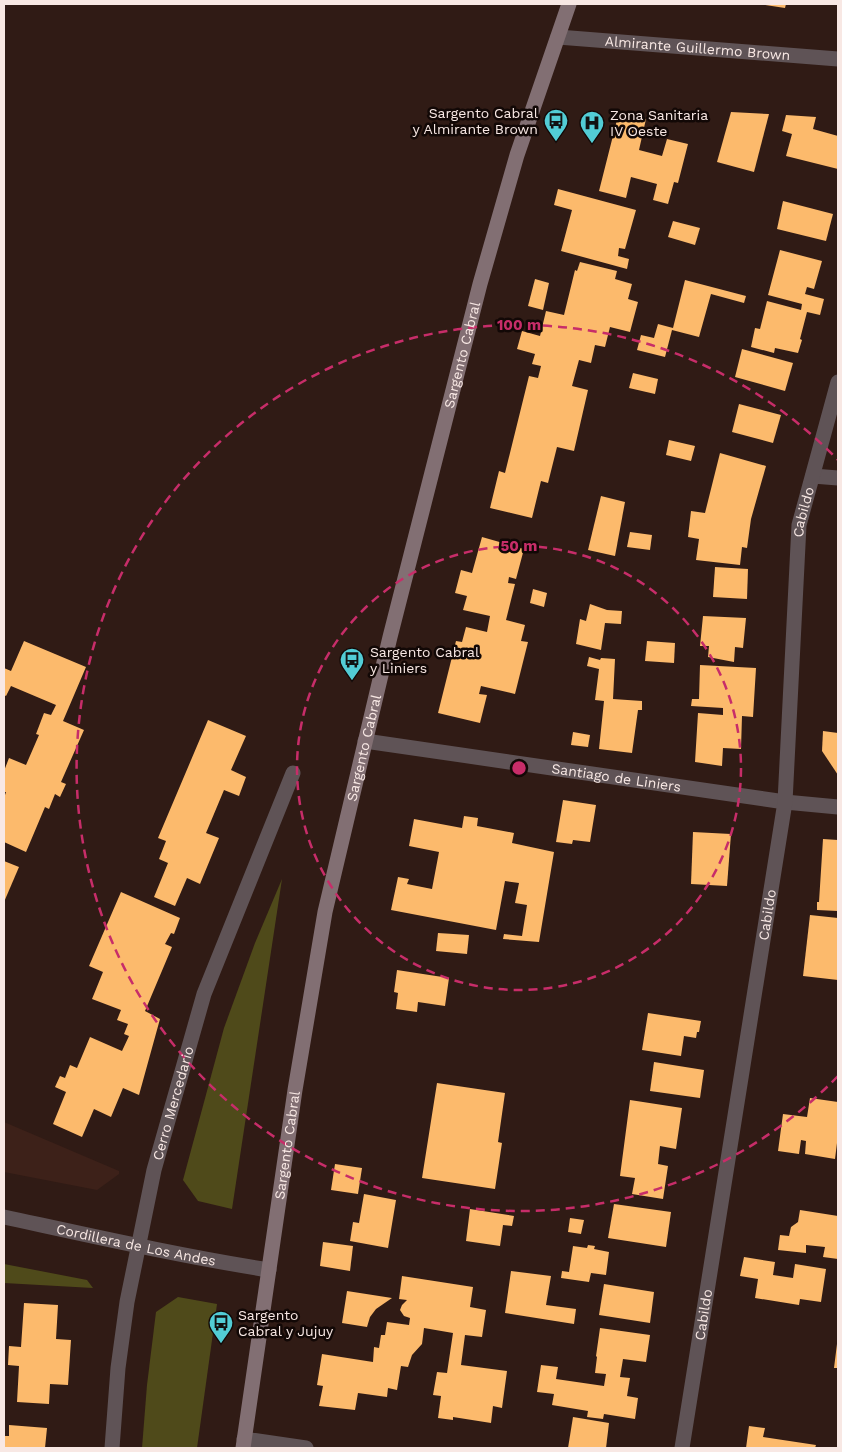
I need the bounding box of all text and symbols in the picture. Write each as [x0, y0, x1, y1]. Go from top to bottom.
street label: Almirante Guillermo Brown [604, 33, 791, 63]
place label: Sargento Cabral y Almirante Brown [412, 105, 539, 137]
place label: Zona Sanitaria IV Oeste [610, 107, 708, 139]
bus stop icon: Sargento Cabral y Almirante Brown [543, 108, 569, 142]
hospital icon: Zona Sanitaria IV Oeste [579, 110, 605, 144]
street label: Sargento Cabral [441, 299, 483, 410]
text: 100 m [497, 316, 541, 334]
street label: Cabildo [790, 485, 817, 538]
text: 50 m [501, 537, 537, 555]
place label: Sargento Cabral y Liniers [370, 644, 480, 676]
bus stop icon: Sargento Cabral y Liniers [339, 647, 365, 681]
street label: Sargento Cabral [343, 692, 384, 803]
centre of rings [510, 759, 528, 777]
street label: Santiago de Liniers [551, 760, 682, 795]
street label: Cabildo [755, 888, 779, 941]
street label: Cerro Mercedario [149, 1044, 197, 1162]
street label: Sargento Cabral [271, 1089, 303, 1200]
street label: Cordillera de Los Andes [55, 1221, 217, 1269]
street label: Cabildo [691, 1288, 715, 1341]
place label: Sargento Cabral y Jujuy [238, 1307, 334, 1339]
bus stop icon: Sargento Cabral y Jujuy [208, 1310, 234, 1344]

